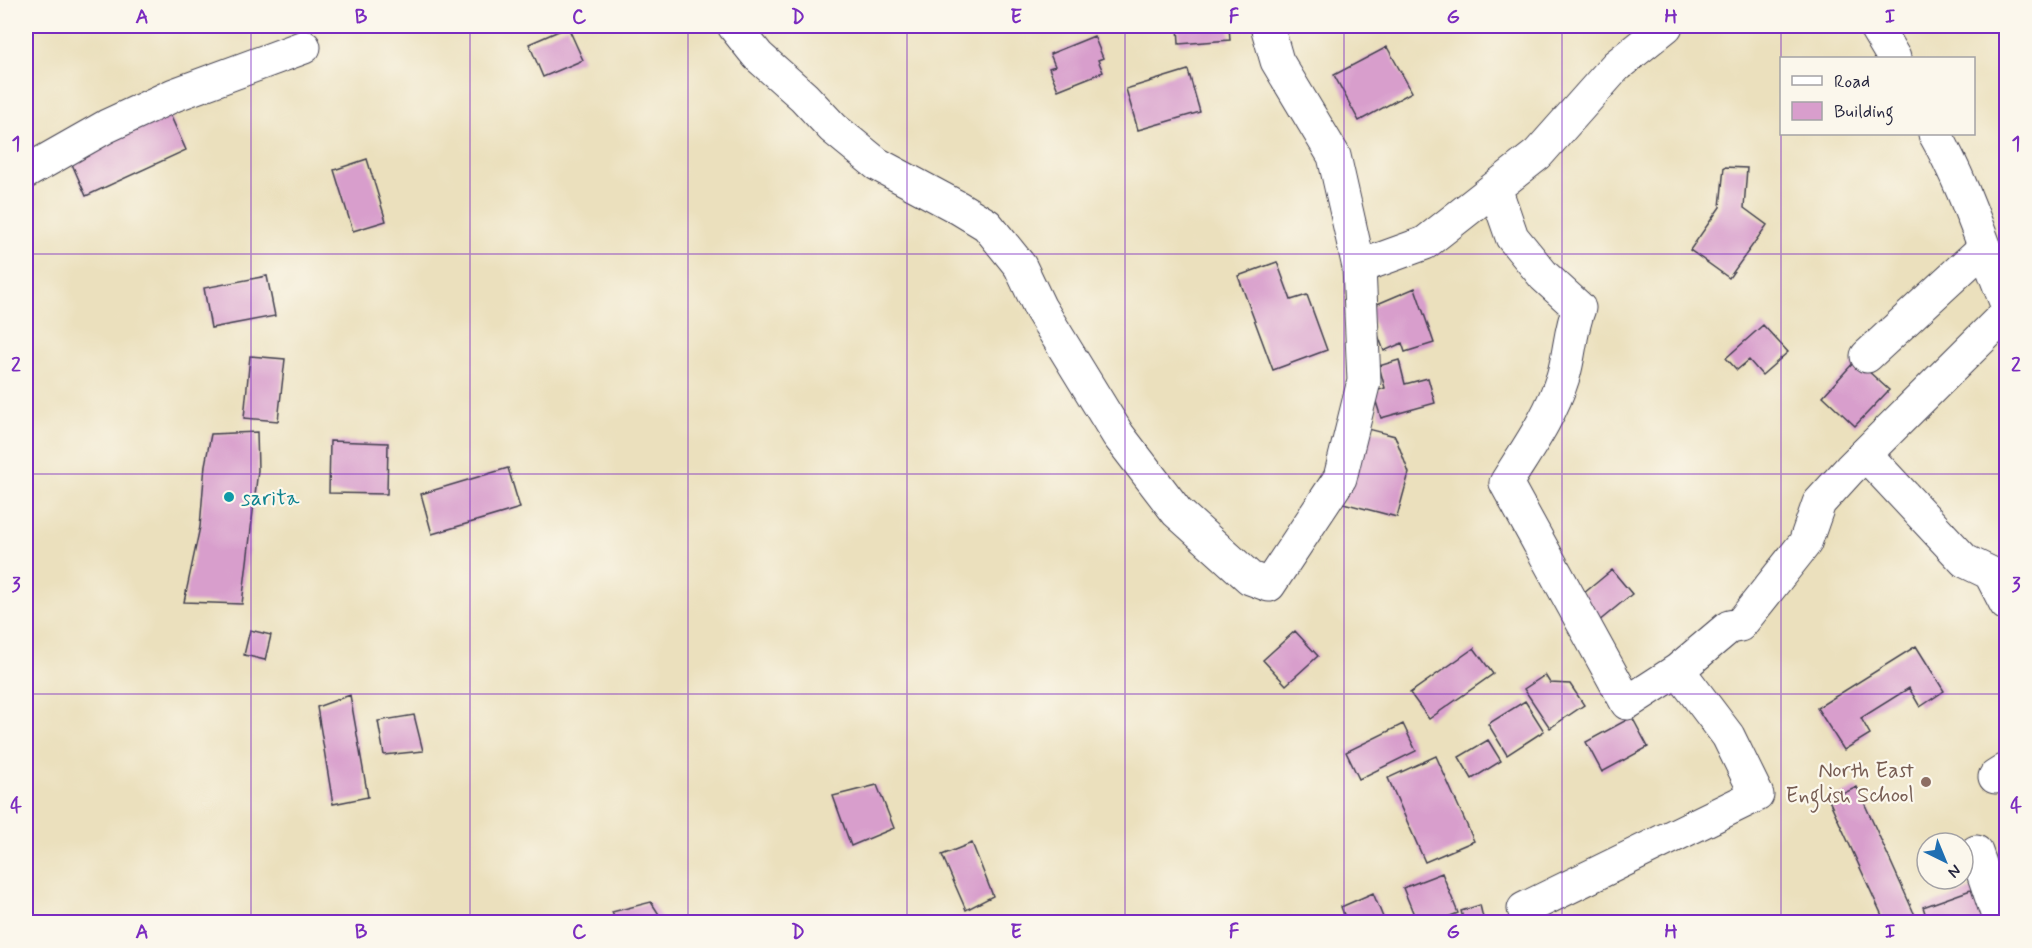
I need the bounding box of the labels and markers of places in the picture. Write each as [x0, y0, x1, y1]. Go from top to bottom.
place label: sarita [241, 485, 300, 513]
marker: sarita [222, 490, 236, 504]
place label: North East English School [1786, 757, 1914, 813]
marker: North East English School [1919, 775, 1933, 789]

